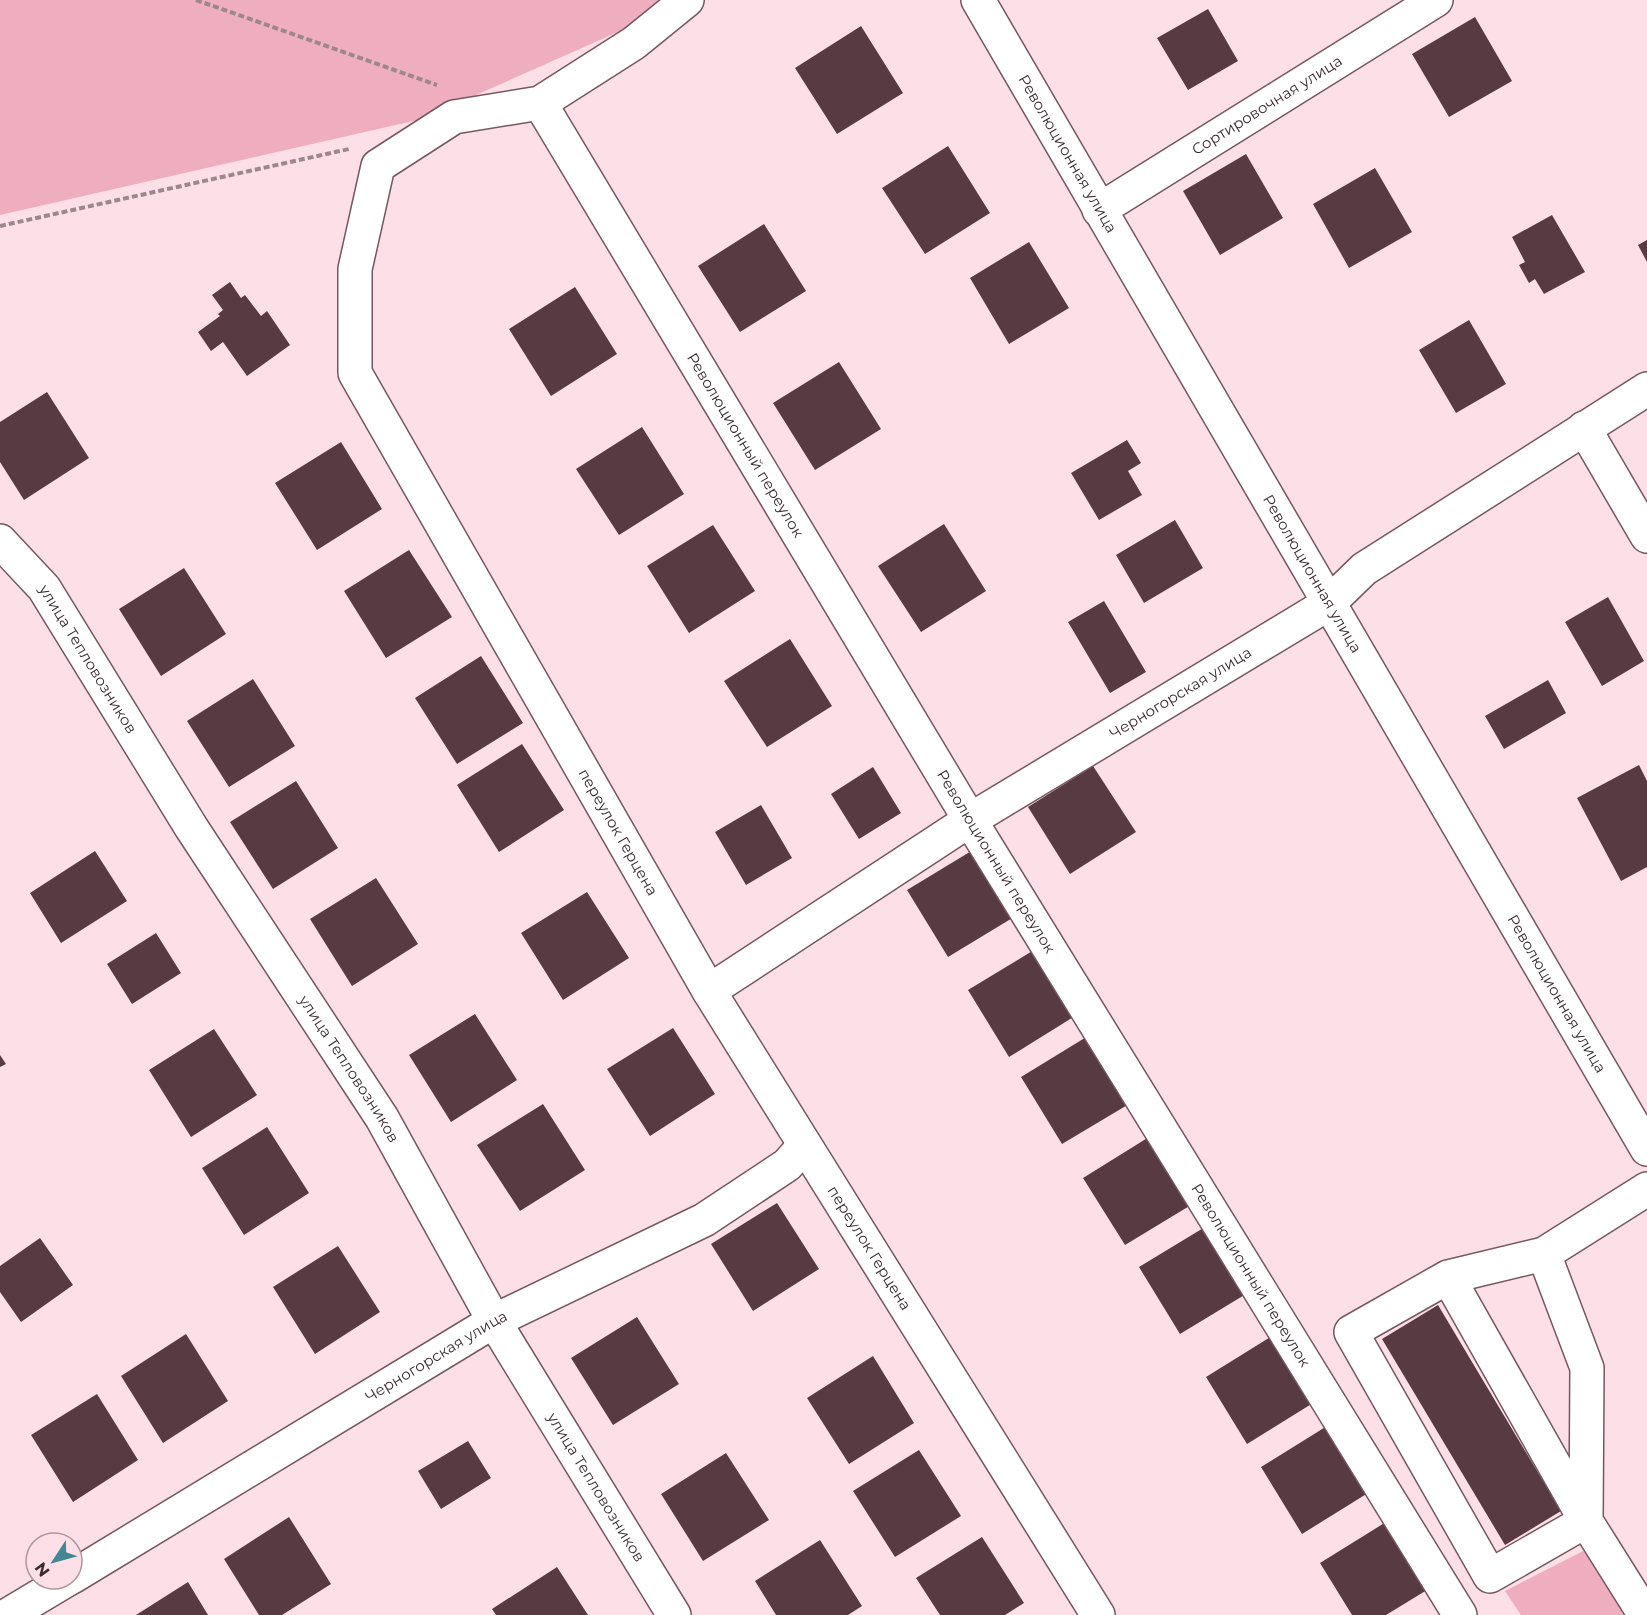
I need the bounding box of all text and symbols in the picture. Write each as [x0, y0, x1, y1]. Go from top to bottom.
street label: Сортировочная улица [1188, 51, 1346, 159]
street label: Революционная улица [1015, 71, 1121, 236]
street label: Революционный переулок [683, 349, 808, 541]
street label: Революционная улица [1259, 491, 1366, 656]
street label: улица Тепловозников [35, 580, 141, 737]
street label: Черногорская улица [1106, 642, 1255, 743]
street label: переулок Герцена [575, 765, 662, 899]
street label: Революционный переулок [933, 766, 1060, 957]
street label: Революционная улица [1504, 911, 1611, 1076]
street label: улица Тепловозников [294, 991, 404, 1146]
street label: Революционный переулок [1187, 1180, 1315, 1371]
street label: переулок Герцена [824, 1182, 916, 1314]
street label: Черногорская улица [362, 1306, 510, 1406]
street label: улица Тепловозников [543, 1408, 649, 1565]
north arrow [24, 1531, 84, 1591]
text: N [31, 1559, 54, 1580]

